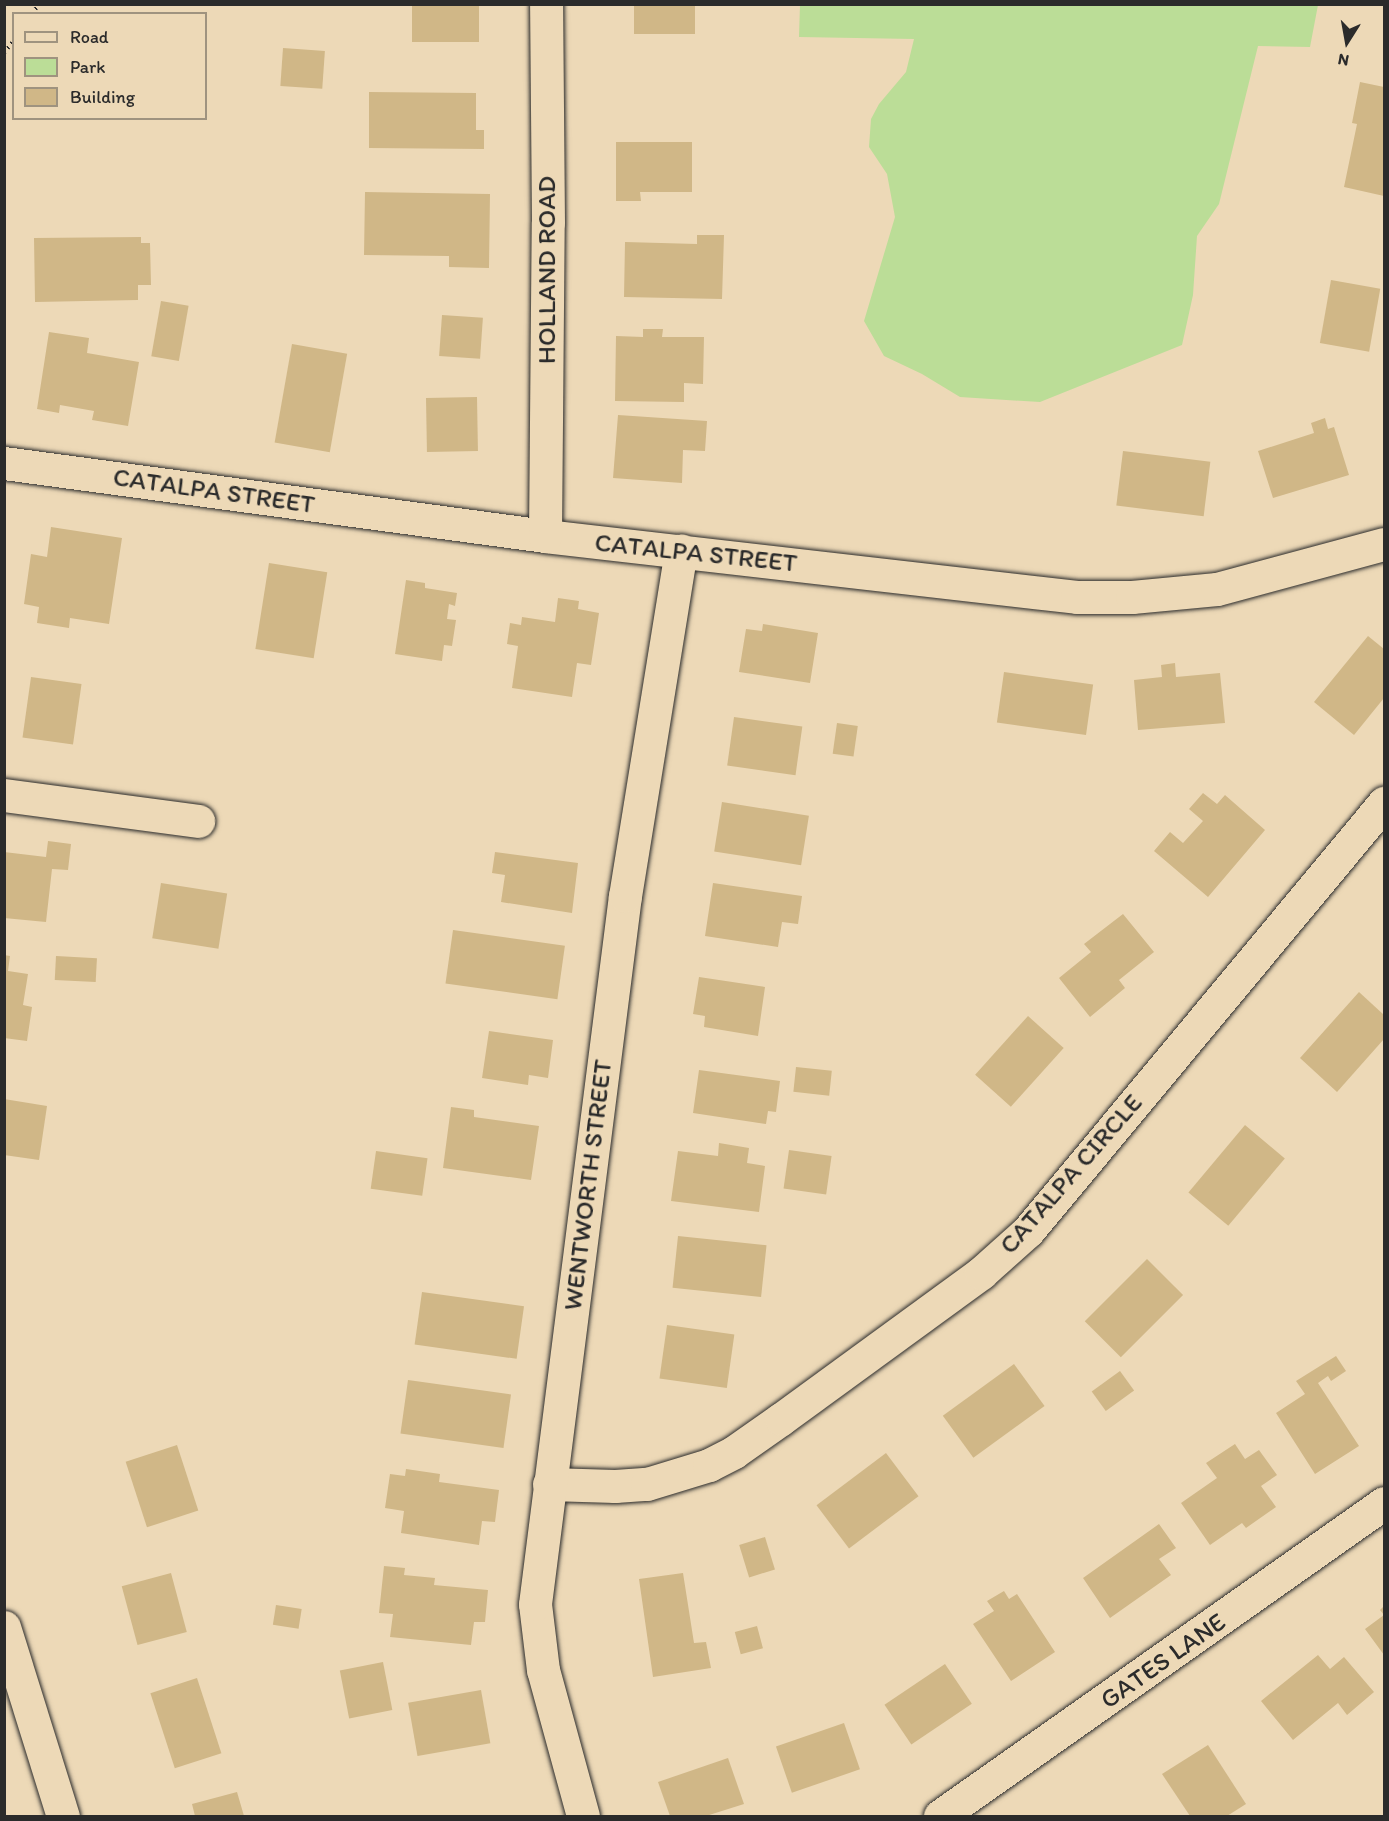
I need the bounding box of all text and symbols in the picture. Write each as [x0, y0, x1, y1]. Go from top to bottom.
legend [12, 12, 207, 120]
north arrow [1317, 12, 1377, 72]
text: Road [70, 26, 109, 48]
text: N [1336, 50, 1351, 71]
text: Park [70, 56, 105, 78]
text: Building [70, 86, 135, 108]
street label: HOLLAND ROAD [531, 176, 563, 364]
street label: CATALPA STREET [111, 461, 317, 521]
street label: CATALPA STREET [593, 527, 799, 579]
street label: WENTWORTH STREET [557, 1058, 619, 1312]
street label: CATALPA CIRCLE [993, 1088, 1149, 1260]
street label: GATES LANE [1094, 1606, 1232, 1716]

